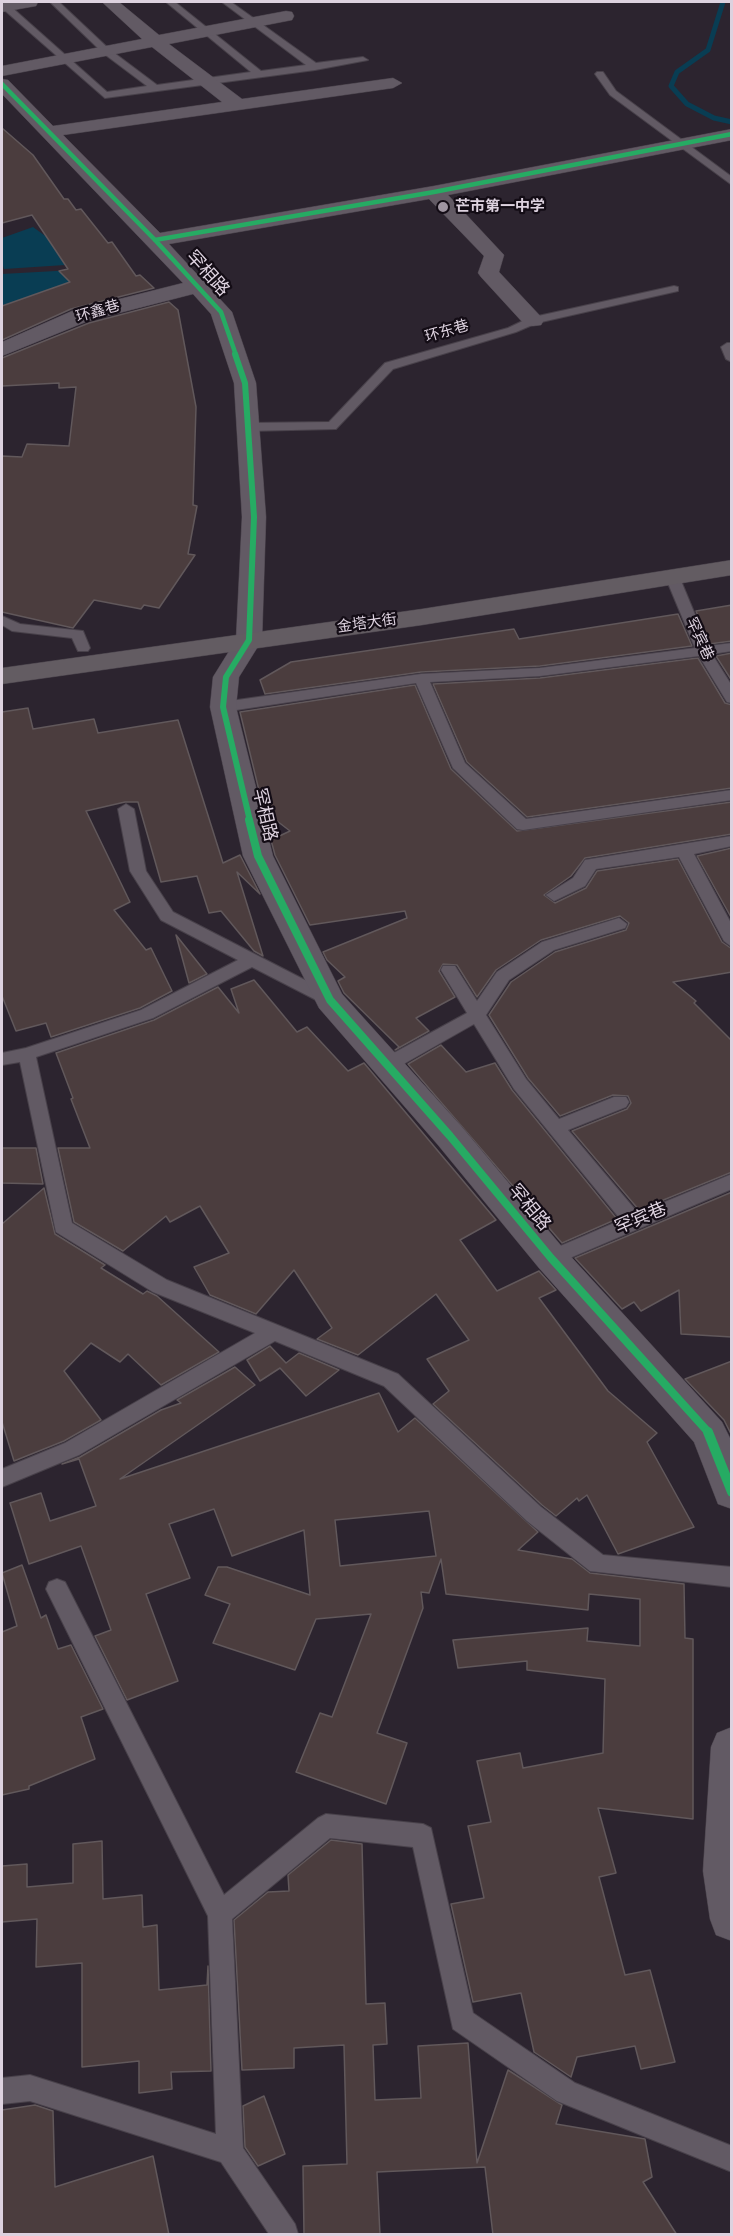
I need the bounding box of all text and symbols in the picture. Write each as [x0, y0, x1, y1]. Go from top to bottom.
place label: 芒市第一中学 [455, 198, 545, 216]
marker: 芒市第一中学 [436, 200, 450, 214]
street label: 罕相路 [181, 247, 233, 301]
street label: 环鑫巷 [74, 297, 122, 327]
street label: 环东巷 [423, 317, 471, 347]
street label: 金塔大街 [336, 611, 398, 637]
street label: 罕宾巷 [681, 615, 717, 663]
street label: 罕相路 [247, 786, 281, 844]
street label: 罕相路 [503, 1180, 555, 1236]
street label: 罕宾巷 [612, 1199, 670, 1239]

